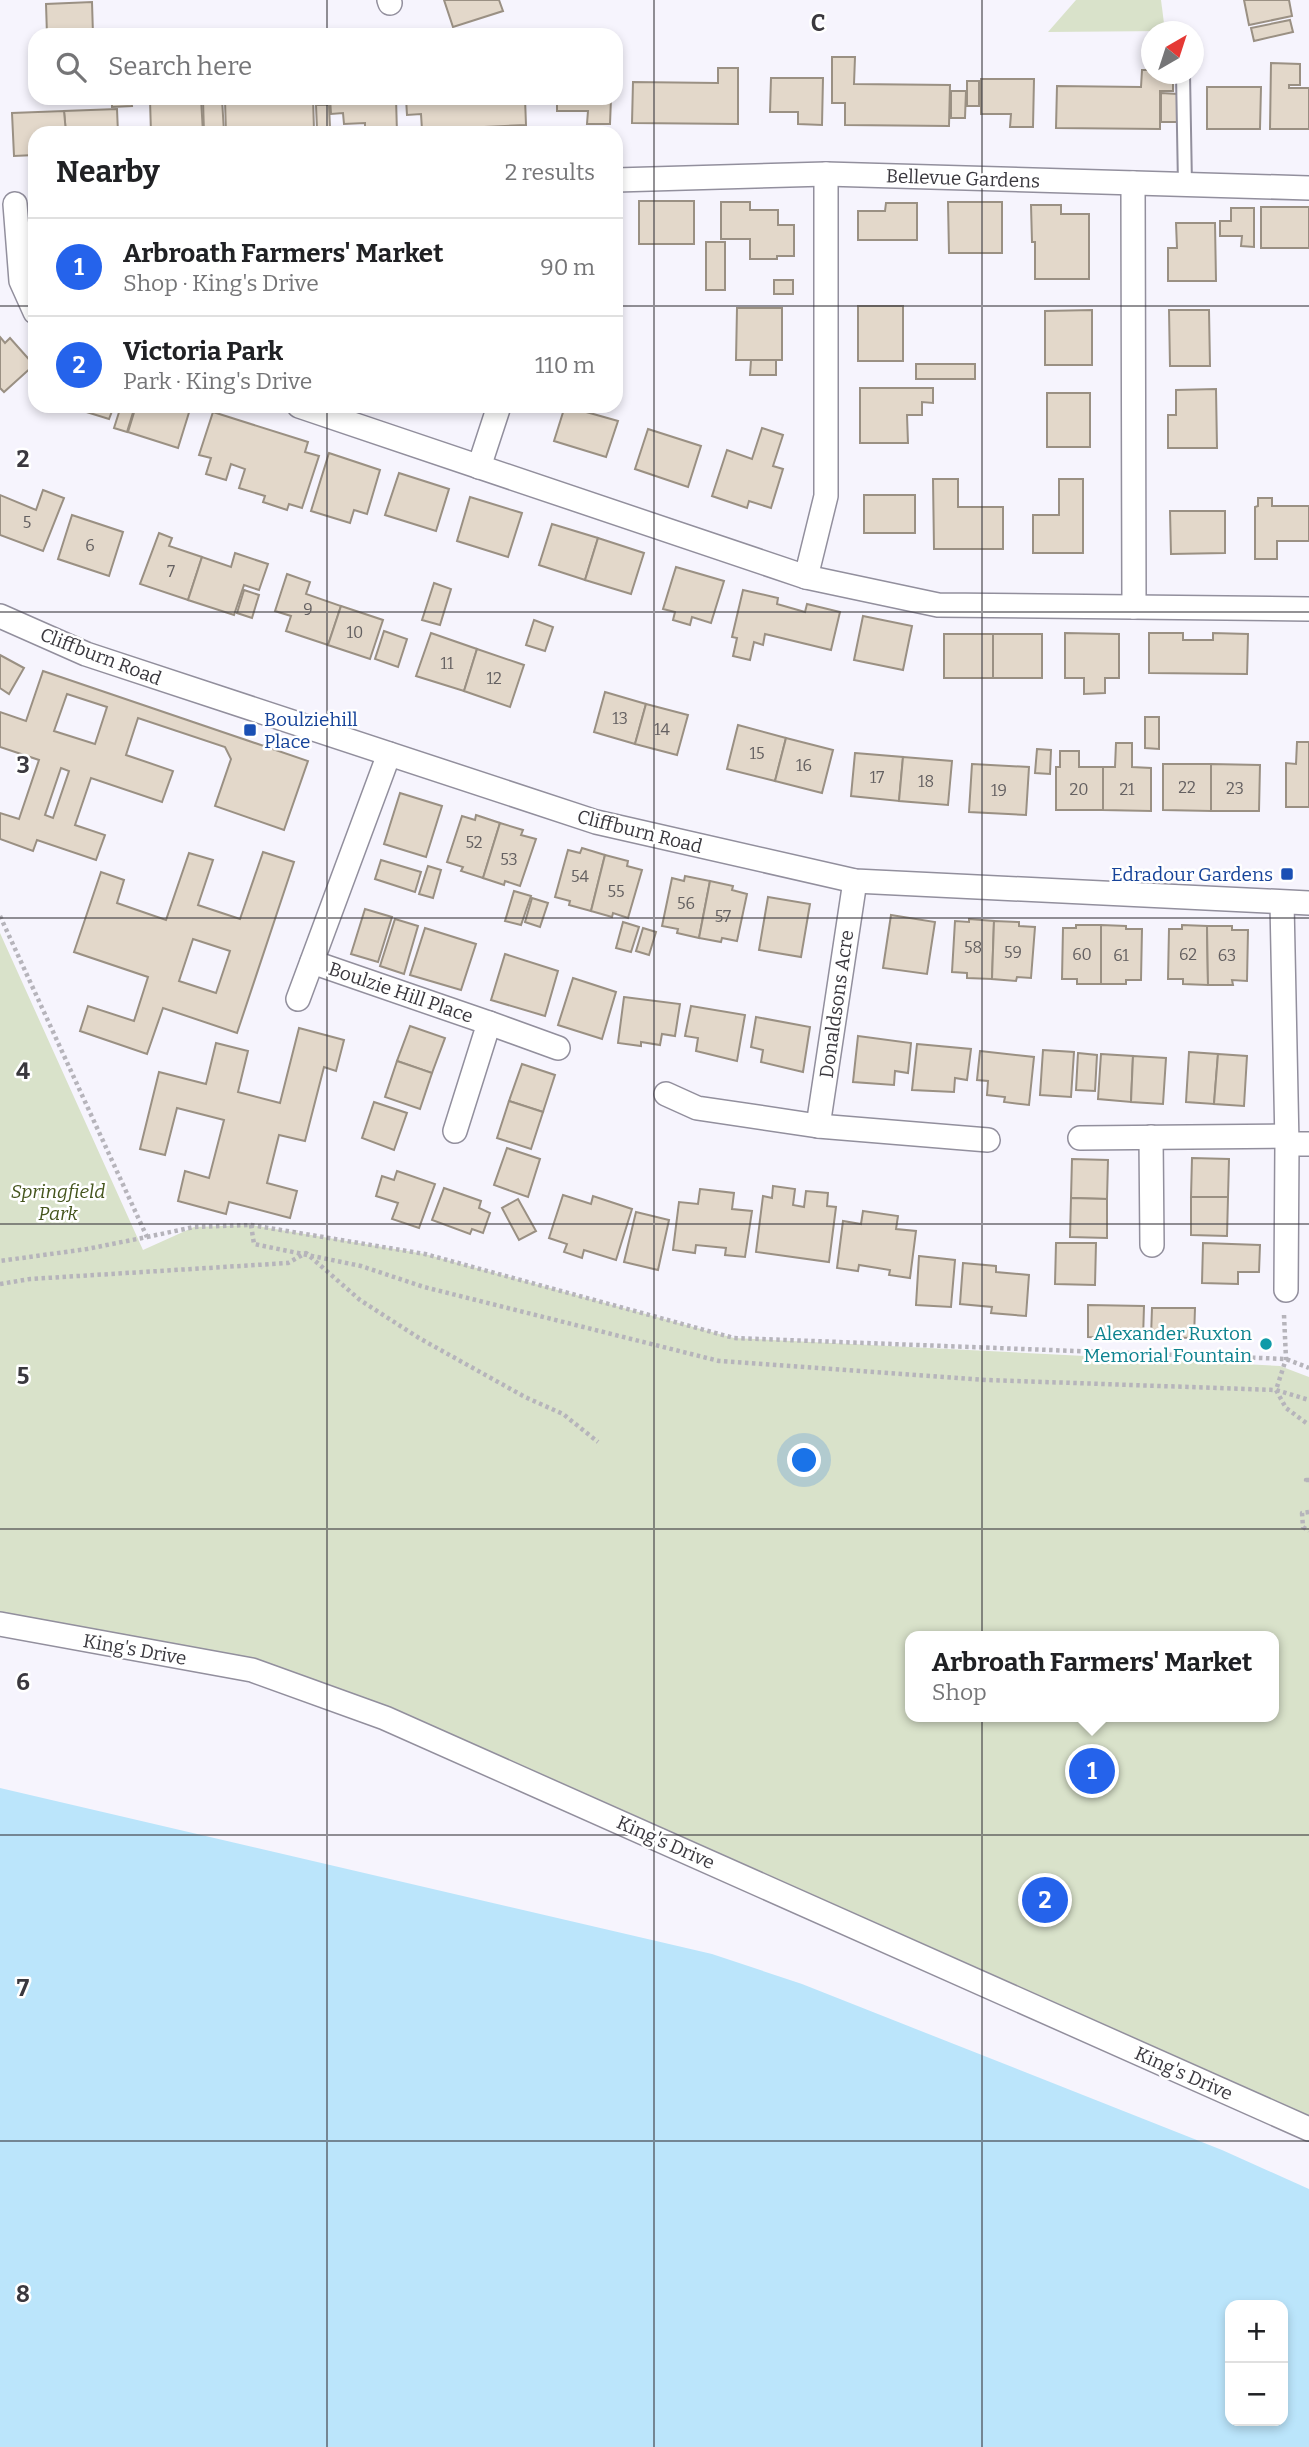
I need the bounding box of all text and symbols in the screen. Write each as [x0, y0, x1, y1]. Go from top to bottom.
text: C [811, 9, 825, 37]
north arrow [1141, 21, 1204, 84]
search box [28, 28, 623, 105]
icon: search [52, 48, 90, 86]
text: Search here [108, 51, 252, 82]
text: Nearby [56, 154, 160, 190]
text: 2 results [505, 158, 595, 186]
street label: Bellevue Gardens [885, 164, 1041, 193]
text: Arbroath Farmers' Market [123, 238, 443, 269]
text: 1 [74, 253, 84, 281]
text: 90 m [540, 253, 595, 281]
text: Shop · King's Drive [123, 269, 319, 297]
text: Victoria Park [123, 336, 283, 367]
text: 2 [73, 351, 85, 379]
text: 110 m [535, 351, 595, 379]
text: Park · King's Drive [123, 367, 312, 395]
text: 2 [17, 445, 30, 473]
house number: 5 [23, 513, 31, 532]
house number: 6 [85, 536, 95, 555]
house number: 7 [167, 562, 175, 581]
house number: 9 [303, 600, 313, 619]
street label: Cliffburn Road [37, 623, 165, 690]
house number: 10 [347, 623, 363, 642]
house number: 11 [441, 654, 454, 673]
house number: 12 [486, 669, 502, 688]
place label: Boulziehill Place [264, 708, 358, 753]
house number: 13 [612, 709, 628, 728]
house number: 14 [654, 720, 671, 739]
marker: Boulziehill Place [242, 722, 258, 738]
house number: 15 [749, 744, 765, 763]
text: 3 [16, 751, 30, 779]
house number: 16 [796, 756, 812, 775]
house number: 17 [870, 768, 884, 787]
house number: 18 [918, 772, 934, 791]
house number: 22 [1178, 778, 1196, 797]
house number: 23 [1226, 779, 1244, 798]
house number: 20 [1070, 780, 1088, 799]
house number: 21 [1119, 780, 1135, 799]
house number: 19 [991, 781, 1007, 800]
street label: Cliffburn Road [575, 805, 705, 858]
house number: 52 [466, 833, 482, 852]
house number: 53 [500, 850, 518, 869]
place label: Edradour Gardens [1111, 863, 1273, 886]
marker: Edradour Gardens [1279, 866, 1295, 882]
house number: 54 [571, 867, 590, 886]
house number: 55 [607, 882, 625, 901]
house number: 56 [677, 894, 695, 913]
house number: 57 [715, 907, 731, 926]
street label: Donaldsons Acre [815, 928, 858, 1080]
house number: 58 [964, 938, 982, 957]
house number: 59 [1004, 943, 1022, 962]
house number: 60 [1072, 945, 1092, 964]
house number: 62 [1179, 945, 1197, 964]
house number: 61 [1113, 946, 1129, 965]
house number: 63 [1218, 946, 1236, 965]
street label: Boulzie Hill Place [326, 957, 476, 1028]
text: 4 [16, 1057, 30, 1085]
park label: Springfield Park [11, 1180, 105, 1225]
place label: Alexander Ruxton Memorial Fountain [1083, 1322, 1252, 1367]
marker: Alexander Ruxton Memorial Fountain [1258, 1336, 1274, 1352]
text: 5 [17, 1362, 29, 1390]
your location [787, 1443, 821, 1477]
street label: King's Drive [81, 1629, 188, 1670]
popup [905, 1631, 1279, 1722]
text: Arbroath Farmers' Market [932, 1647, 1252, 1678]
text: 6 [16, 1668, 30, 1696]
text: Shop [932, 1678, 987, 1706]
pin: 1 [1069, 1745, 1115, 1797]
street label: King's Drive [613, 1811, 718, 1874]
pin: 2 [1022, 1874, 1068, 1926]
text: 7 [17, 1974, 30, 2002]
street label: King's Drive [1131, 2042, 1236, 2105]
text: 8 [16, 2280, 30, 2308]
map controls [1225, 2300, 1288, 2426]
button: + [1225, 2300, 1288, 2363]
button: − [1225, 2363, 1288, 2426]

